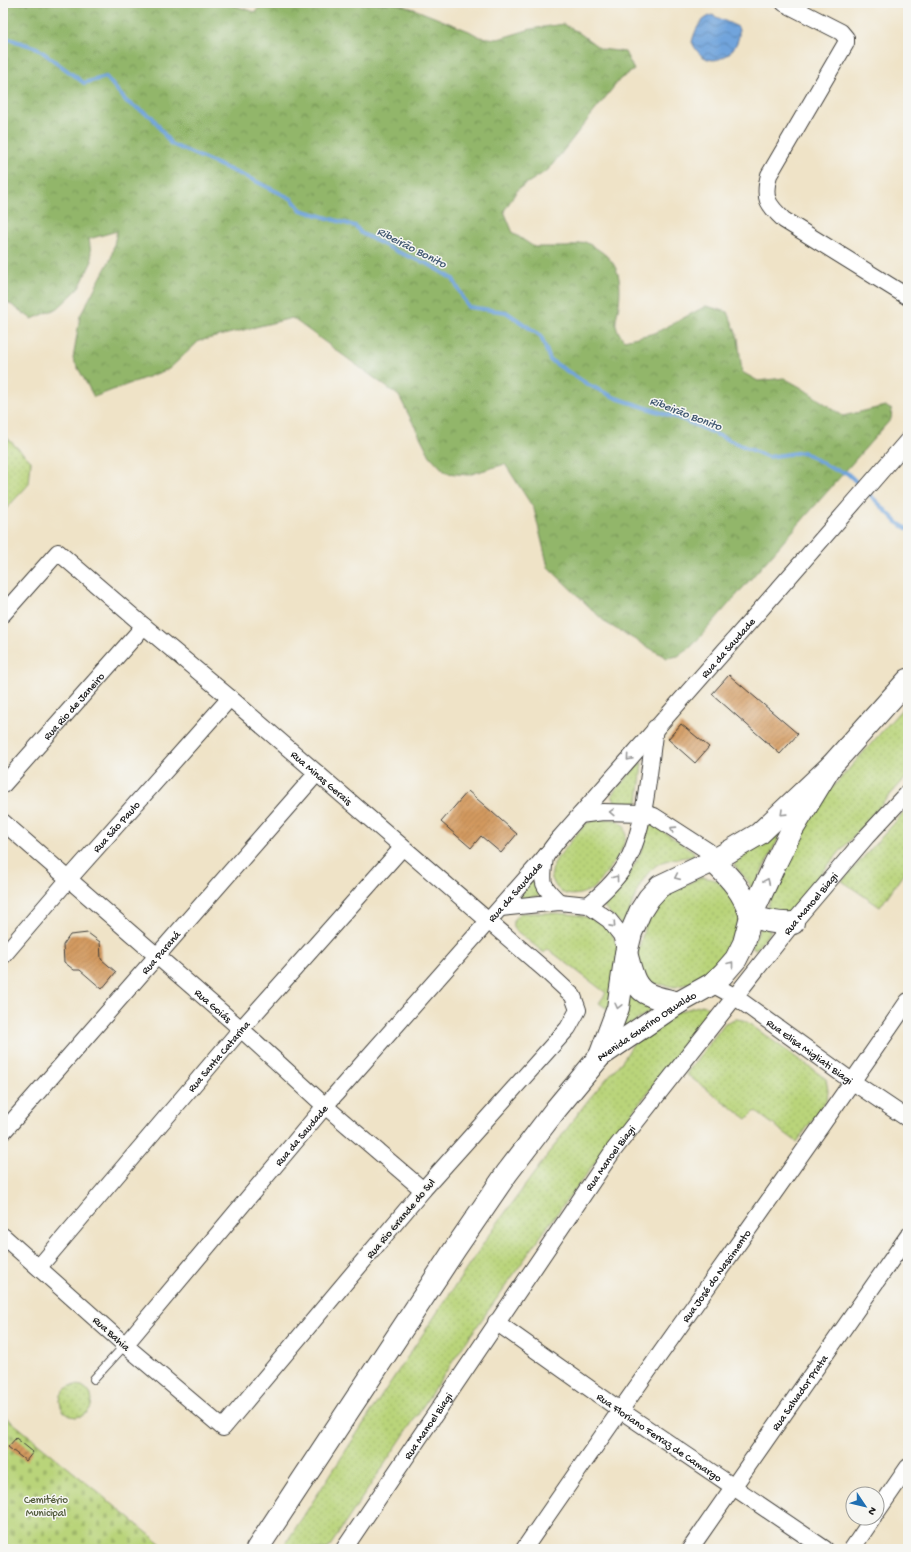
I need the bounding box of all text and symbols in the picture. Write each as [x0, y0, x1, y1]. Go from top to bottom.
water label: Ribeirão Bonito [374, 225, 449, 273]
water label: Ribeirão Bonito [647, 395, 724, 435]
street label: Rua da Saudade [699, 616, 759, 681]
street label: Rua Rio de Janeiro [42, 671, 108, 743]
street label: Rua Minas Gerais [288, 749, 354, 809]
one-way arrow [627, 753, 634, 760]
street label: Rua São Paulo [91, 799, 144, 856]
one-way arrow [609, 808, 615, 816]
one-way arrow [780, 808, 788, 815]
one-way arrow [670, 826, 677, 833]
street label: Rua da Saudade [486, 860, 546, 925]
street label: Rua Manoel Biagi [782, 871, 841, 938]
one-way arrow [674, 872, 682, 880]
one-way arrow [611, 876, 618, 883]
one-way arrow [762, 877, 770, 885]
one-way arrow [608, 920, 616, 928]
street label: Rua Paraná [140, 929, 184, 977]
one-way arrow [727, 962, 734, 969]
street label: Rua Goiás [191, 987, 234, 1026]
street label: Avenida Guerino Oswaldo [595, 990, 699, 1064]
one-way arrow [614, 1002, 622, 1009]
street label: Rua Elisa Migliati Biagi [763, 1017, 854, 1088]
street label: Rua Santa Catarina [186, 1018, 254, 1095]
street label: Rua da Saudade [273, 1103, 332, 1169]
street label: Rua Manoel Biagi [584, 1124, 639, 1194]
street label: Rua Rio Grande do Sul [365, 1177, 439, 1262]
street label: Rua José do Nascimento [680, 1228, 754, 1325]
street label: Rua Bahia [90, 1315, 132, 1355]
street label: Rua Salvador Prata [770, 1352, 832, 1434]
street label: Rua Manoel Biagi [402, 1391, 456, 1462]
street label: Rua Floriano Ferraz de Camargo [594, 1391, 724, 1485]
north arrow [845, 1486, 885, 1526]
park label: Cemitério Municipal [24, 1495, 68, 1520]
text: N [865, 1504, 879, 1517]

